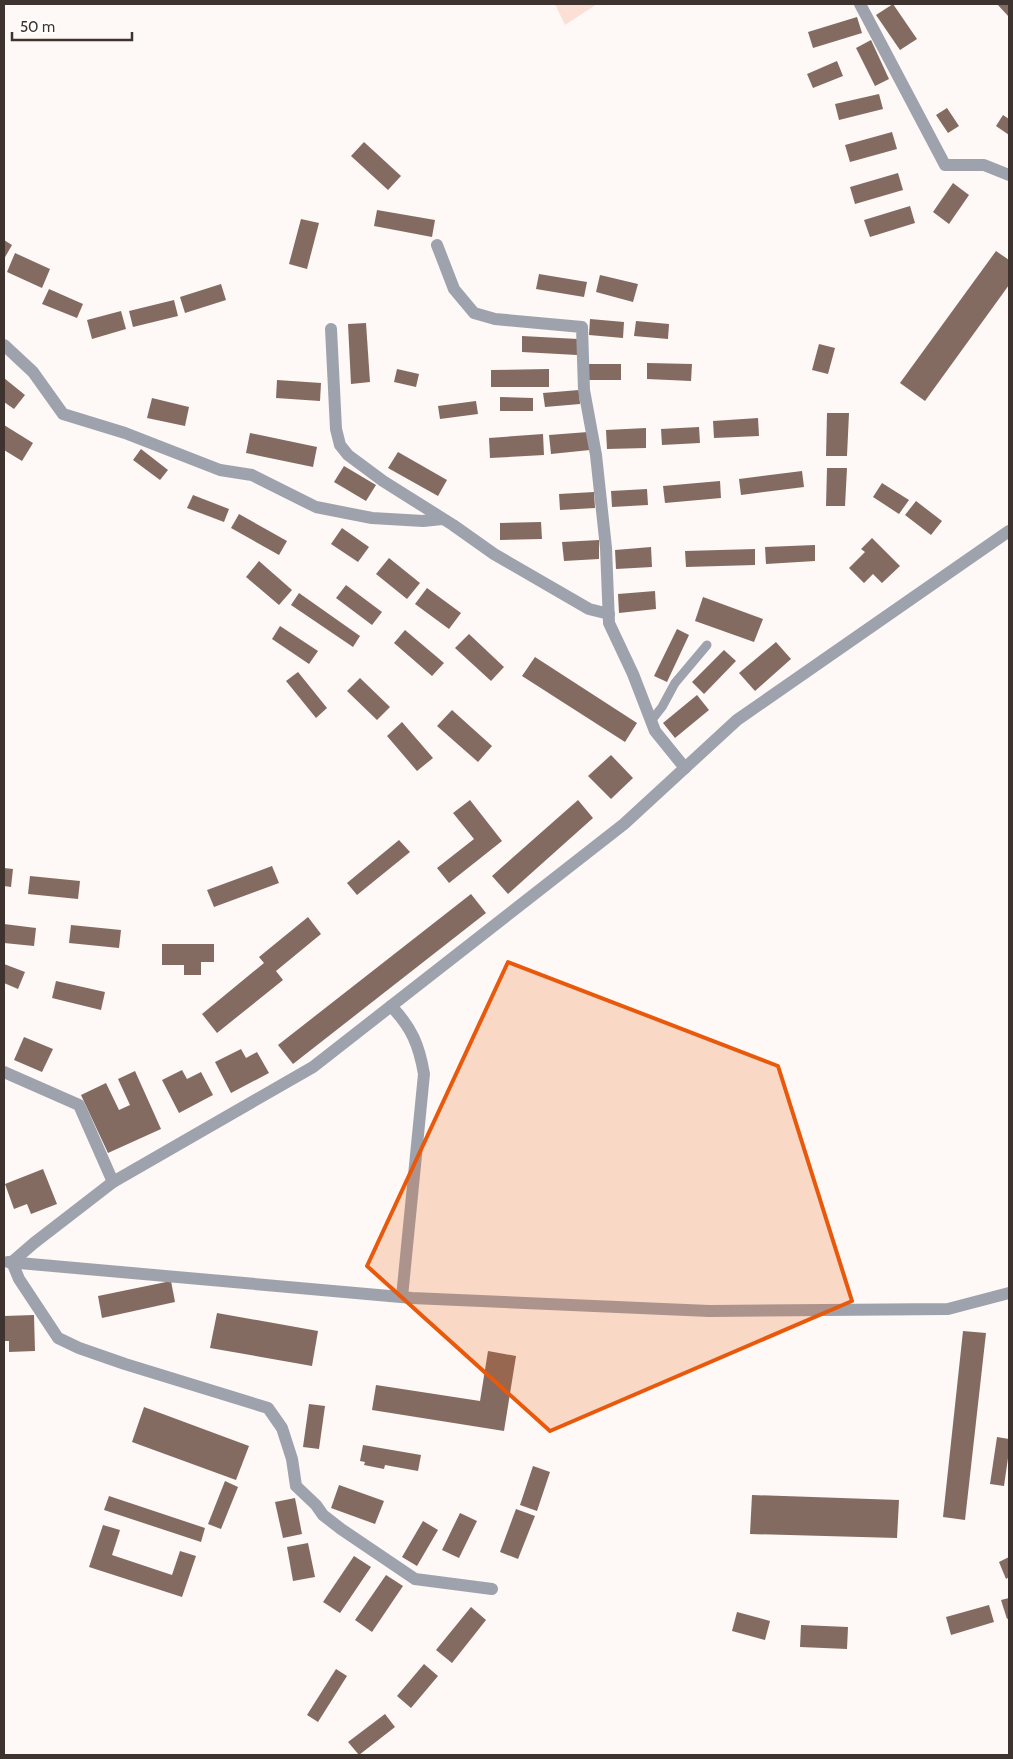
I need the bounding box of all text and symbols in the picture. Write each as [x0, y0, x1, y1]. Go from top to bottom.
scale bar [12, 10, 132, 42]
text: 50 m [20, 18, 55, 36]

